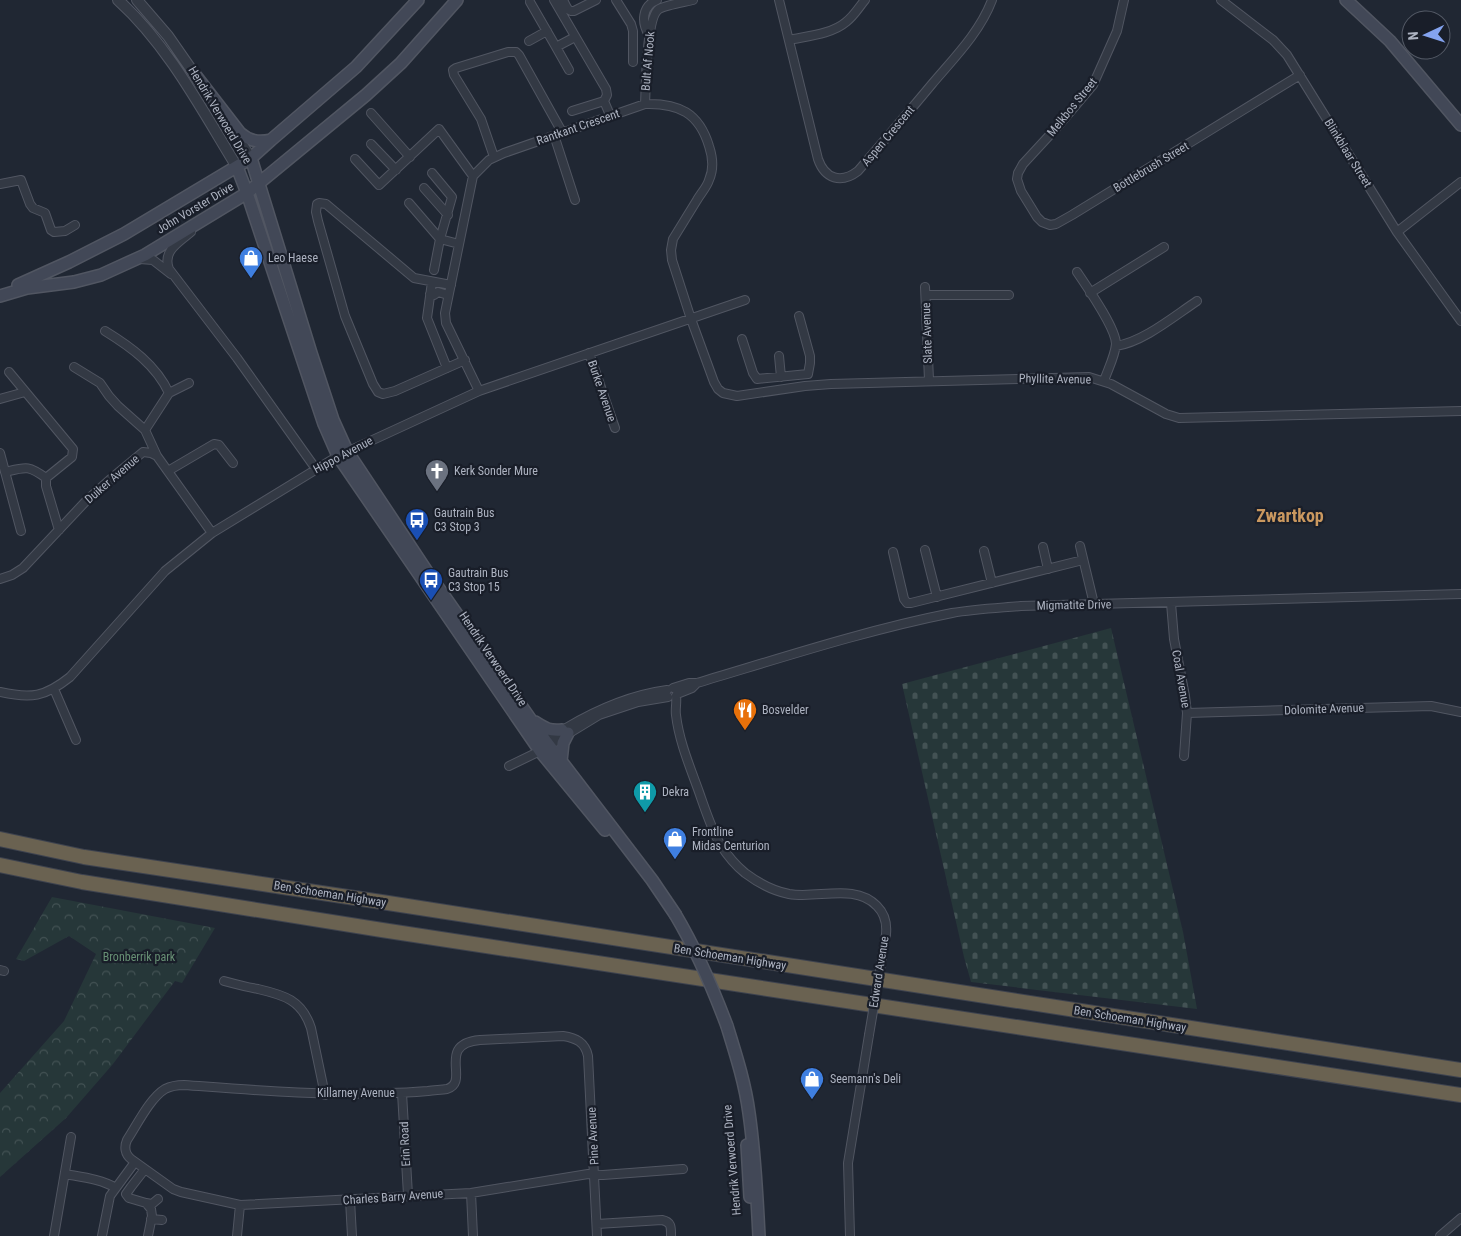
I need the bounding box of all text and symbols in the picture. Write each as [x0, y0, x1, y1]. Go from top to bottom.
north arrow [1401, 10, 1451, 60]
street label: Bult Af Nook [638, 30, 658, 91]
text: N [1405, 31, 1421, 41]
street label: Hendrik Verwoerd Drive [185, 64, 255, 166]
street label: Melkbos Street [1044, 75, 1100, 139]
street label: Aspen Crescent [859, 103, 918, 169]
street label: Rantkant Crescent [535, 106, 622, 148]
street label: Blinkblaar Street [1321, 116, 1375, 190]
street label: Bottlebrush Street [1111, 139, 1192, 195]
street label: John Vorster Drive [154, 179, 236, 236]
shop icon: Leo Haese [238, 245, 264, 279]
place label: Leo Haese [268, 251, 318, 265]
street label: Slate Avenue [919, 302, 935, 364]
street label: Burke Avenue [585, 358, 619, 424]
street label: Phyllite Avenue [1019, 371, 1092, 387]
street label: Hippo Avenue [311, 433, 375, 477]
street label: Duiker Avenue [82, 451, 142, 506]
church icon: Kerk Sonder Mure [424, 458, 450, 492]
place label: Kerk Sonder Mure [454, 464, 538, 478]
district label: Zwartkop [1256, 505, 1324, 526]
place label: Gautrain Bus C3 Stop 3 [434, 506, 495, 534]
bus stop icon: Gautrain Bus C3 Stop 3 [404, 507, 430, 541]
place label: Gautrain Bus C3 Stop 15 [448, 566, 509, 594]
bus stop icon: Gautrain Bus C3 Stop 15 [418, 567, 444, 601]
street label: Migmatite Drive [1037, 597, 1112, 613]
street label: Hendrik Verwoerd Drive [456, 609, 530, 709]
street label: Coal Avenue [1169, 649, 1193, 709]
restaurant icon: Bosvelder [732, 697, 758, 731]
street label: Dolomite Avenue [1284, 701, 1365, 717]
place label: Bosvelder [762, 703, 809, 717]
building icon: Dekra [632, 779, 658, 813]
place label: Dekra [662, 785, 689, 799]
place label: Frontline Midas Centurion [692, 825, 770, 853]
shop icon: Frontline Midas Centurion [662, 826, 688, 860]
street label: Ben Schoeman Highway [273, 878, 387, 910]
street label: Edward Avenue [866, 935, 892, 1009]
street label: Ben Schoeman Highway [673, 941, 787, 973]
park label: Bronberrik park [103, 950, 176, 964]
street label: Ben Schoeman Highway [1073, 1003, 1187, 1035]
shop icon: Seemann's Deli [799, 1066, 825, 1100]
place label: Seemann's Deli [830, 1072, 901, 1086]
street label: Killarney Avenue [317, 1086, 395, 1100]
street label: Hendrik Verwoerd Drive [720, 1104, 744, 1216]
street label: Pine Avenue [584, 1106, 602, 1165]
street label: Erin Road [397, 1121, 413, 1167]
street label: Charles Barry Avenue [342, 1186, 444, 1207]

